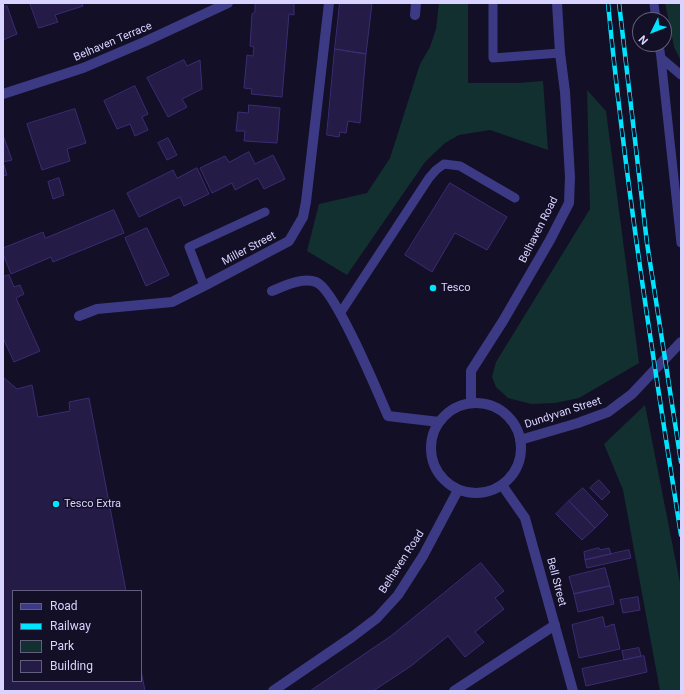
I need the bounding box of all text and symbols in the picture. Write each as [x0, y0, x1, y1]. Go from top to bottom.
north arrow [632, 12, 672, 52]
street label: Belhaven Terrace [72, 20, 154, 64]
text: N [636, 33, 651, 47]
street label: Belhaven Road [517, 195, 561, 265]
street label: Miller Street [220, 229, 278, 269]
place label: Tesco [441, 281, 471, 295]
marker: Tesco [428, 283, 438, 293]
street label: Dundyvan Street [523, 394, 603, 432]
place label: Tesco Extra [64, 497, 121, 511]
marker: Tesco Extra [51, 499, 61, 509]
street label: Belhaven Road [377, 528, 427, 596]
street label: Bell Street [543, 556, 569, 608]
legend [12, 590, 142, 682]
text: Road [50, 599, 78, 613]
text: Railway [50, 619, 91, 633]
text: Park [50, 639, 74, 653]
text: Building [50, 659, 93, 673]

